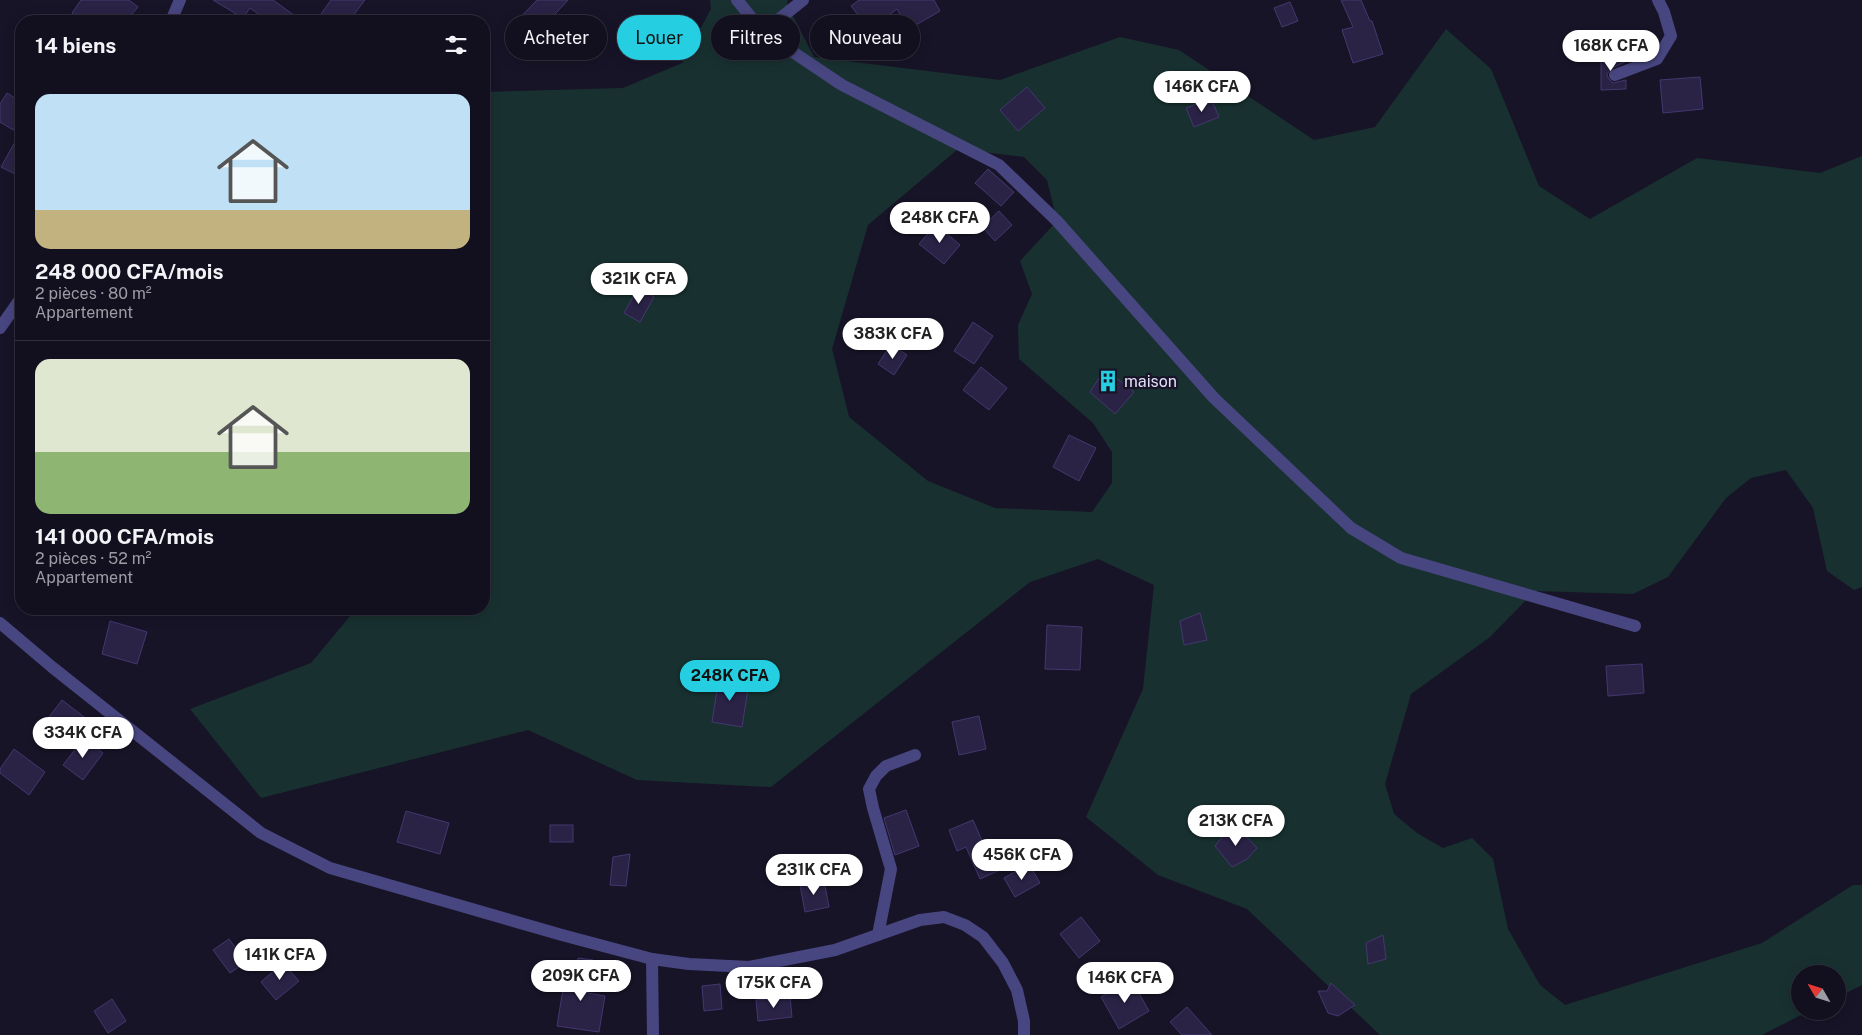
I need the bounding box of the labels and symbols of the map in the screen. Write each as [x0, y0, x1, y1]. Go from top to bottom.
pin: 168K CFA [1559, 30, 1663, 72]
pin: 146K CFA [1150, 70, 1254, 113]
pin: 248K CFA [888, 202, 992, 244]
pin: 321K CFA [587, 262, 691, 305]
pin: 383K CFA [841, 318, 945, 360]
building icon: maison [1095, 368, 1121, 394]
place label: maison [1124, 372, 1177, 391]
pin: 248K CFA [678, 660, 782, 702]
pin: 334K CFA [31, 716, 135, 759]
pin: 213K CFA [1184, 804, 1288, 847]
pin: 456K CFA [970, 838, 1074, 881]
pin: 231K CFA [762, 854, 866, 896]
pin: 141K CFA [228, 938, 332, 981]
pin: 209K CFA [529, 960, 633, 1002]
pin: 146K CFA [1073, 962, 1177, 1004]
north arrow [1791, 965, 1846, 1020]
pin: 175K CFA [722, 966, 826, 1009]

